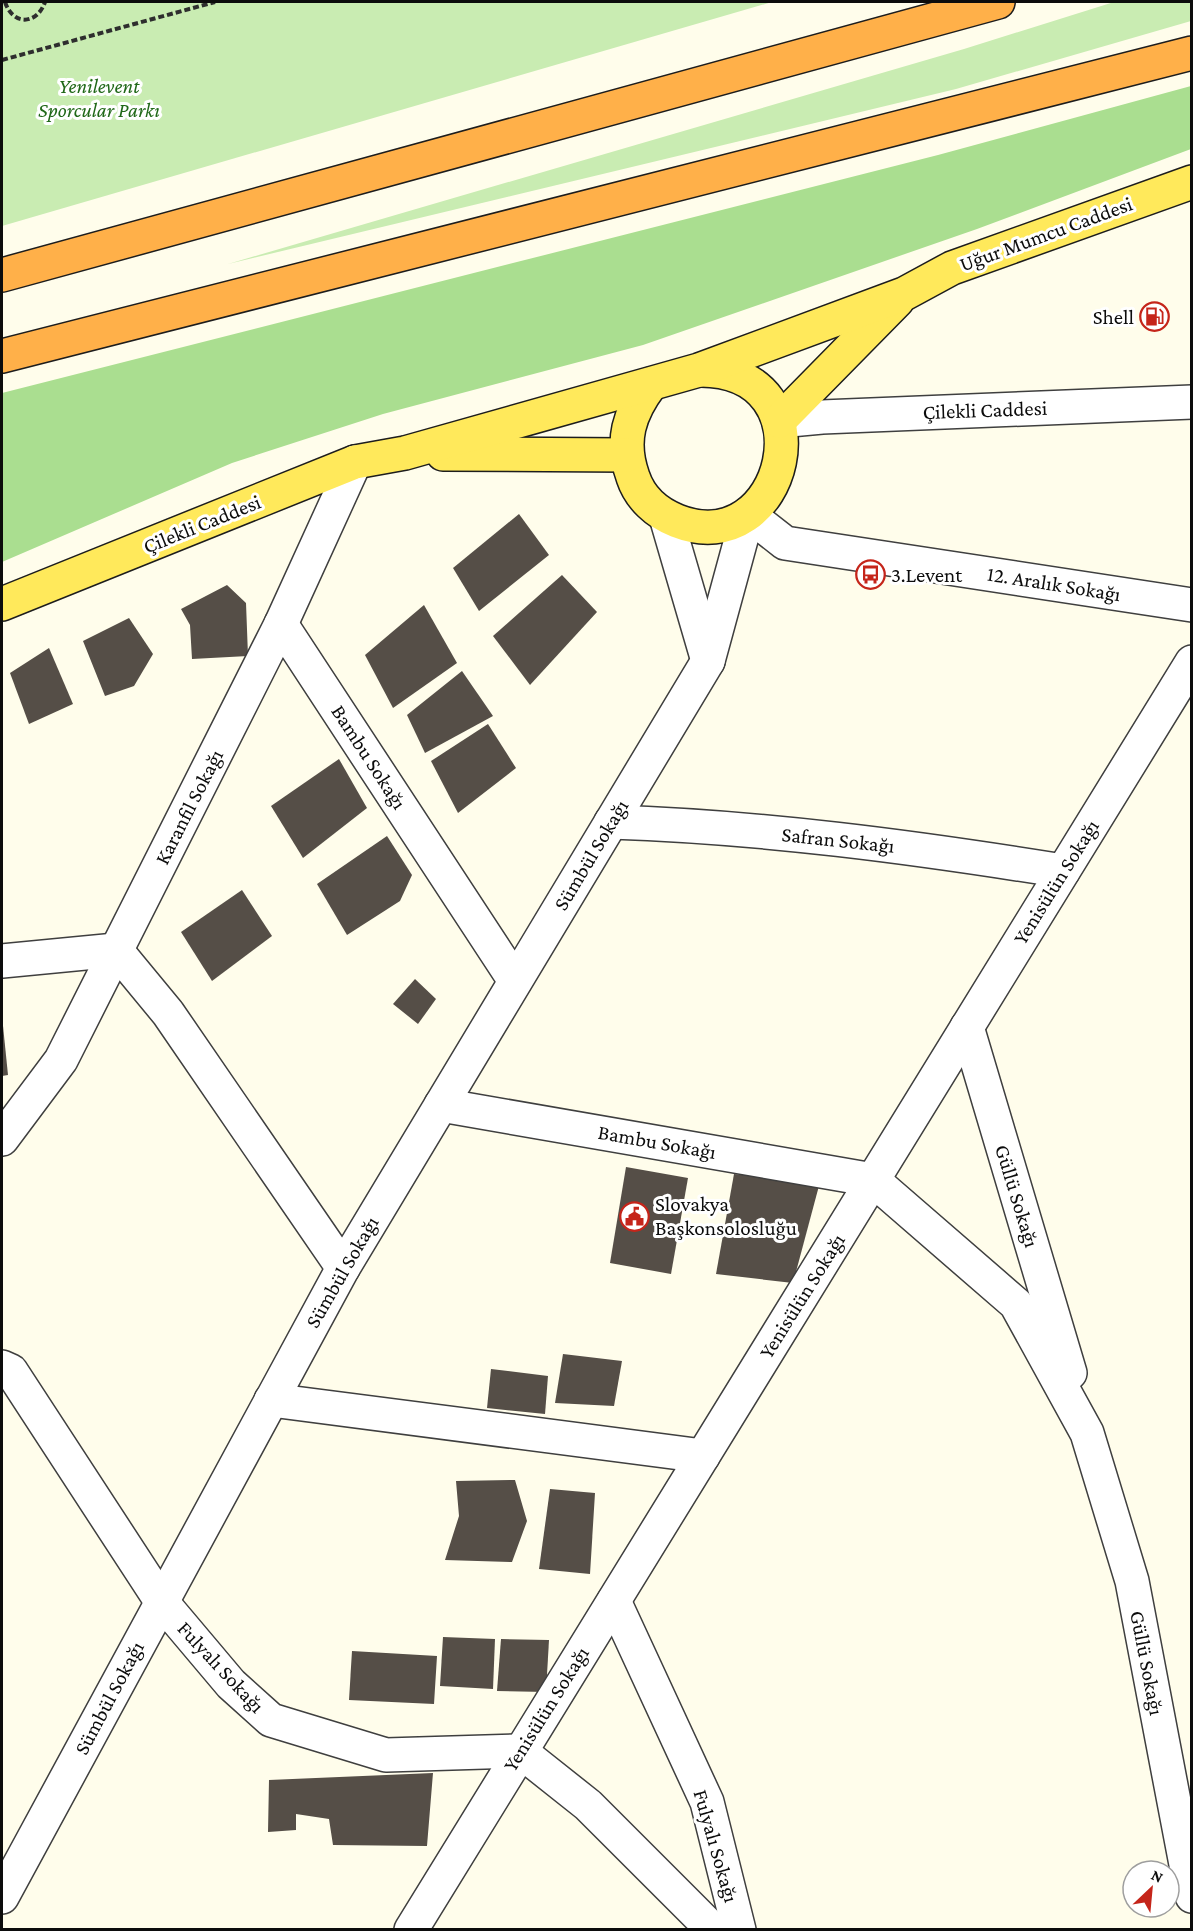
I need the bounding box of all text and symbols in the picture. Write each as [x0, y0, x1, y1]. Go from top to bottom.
park label: Yenilevent Sporcular Parkı [38, 74, 160, 122]
street label: Uğur Mumcu Caddesi [956, 191, 1136, 276]
fuel station icon: Shell [1139, 301, 1171, 333]
place label: Shell [1093, 305, 1134, 329]
street label: Çilekli Caddesi [922, 396, 1048, 424]
street label: Çilekli Caddesi [140, 489, 265, 558]
bus stop icon: 3.Levent [854, 559, 886, 591]
street label: 12. Aralık Sokağı [985, 562, 1123, 606]
place label: 3.Levent [891, 563, 963, 587]
street label: Bambu Sokağı [326, 700, 412, 814]
street label: Karanfil Sokağı [150, 745, 228, 869]
street label: Sümbül Sokağı [549, 795, 634, 915]
street label: Yenisülün Sokağı [1008, 815, 1104, 949]
street label: Safran Sokağı [780, 822, 896, 858]
street label: Bambu Sokağı [596, 1120, 718, 1164]
street label: Güllü Sokağı [990, 1142, 1044, 1251]
place label: Slovakya Başkonsolosluğu [655, 1192, 797, 1240]
public building icon: Slovakya Başkonsolosluğu [618, 1200, 650, 1232]
street label: Sümbül Sokağı [300, 1212, 384, 1332]
street label: Yenisülün Sokağı [754, 1229, 850, 1363]
street label: Güllü Sokağı [1125, 1609, 1169, 1718]
street label: Fulyalı Sokağı [173, 1616, 270, 1718]
street label: Sümbül Sokağı [69, 1637, 149, 1759]
street label: Yenisülün Sokağı [498, 1642, 594, 1776]
street label: Fulyalı Sokağı [688, 1787, 744, 1906]
north arrow [1121, 1859, 1181, 1919]
text: N [1149, 1866, 1166, 1886]

